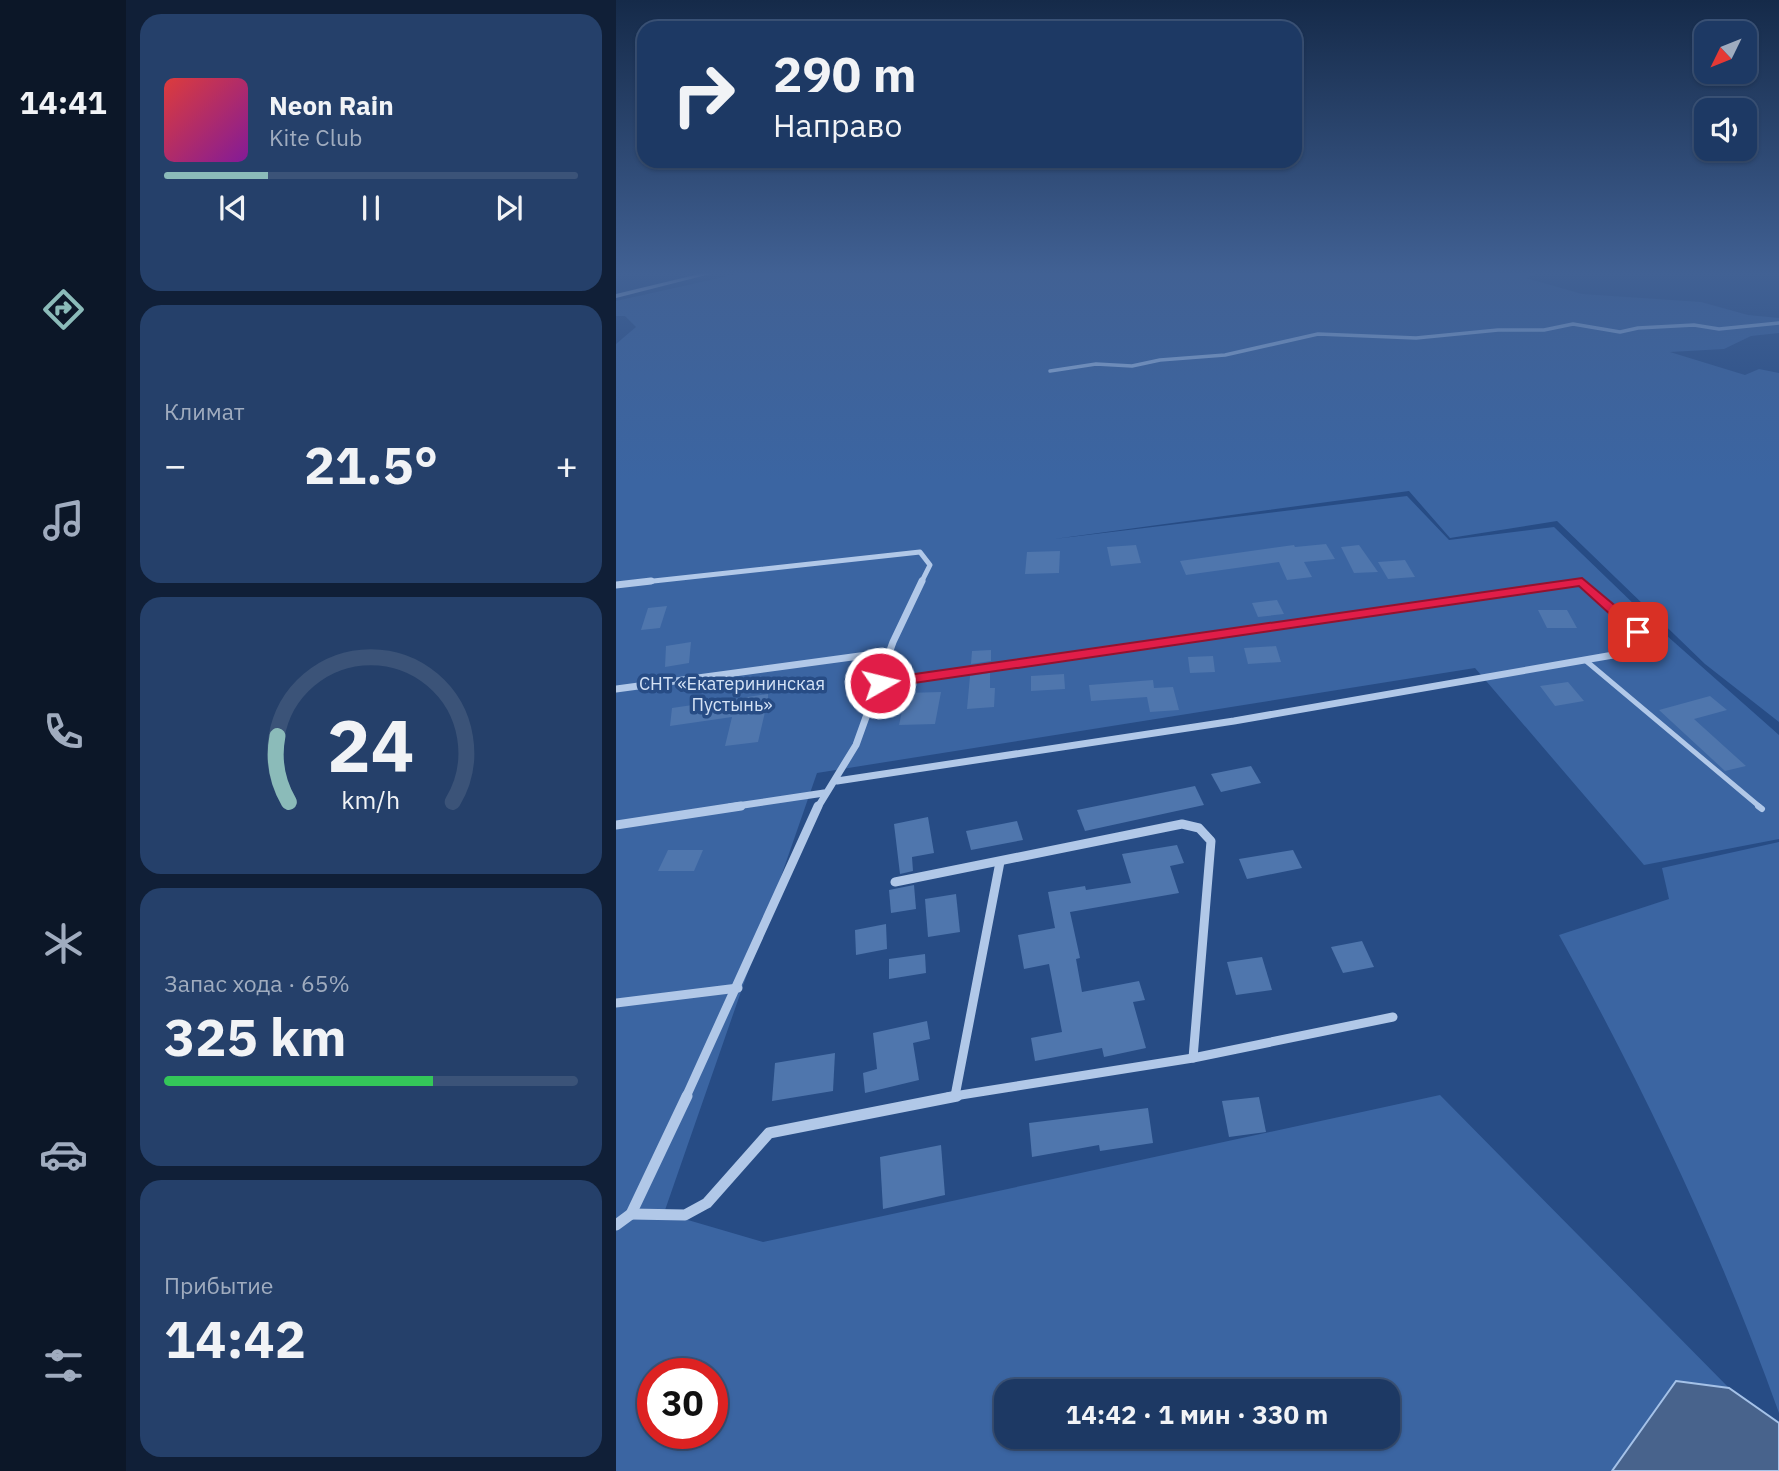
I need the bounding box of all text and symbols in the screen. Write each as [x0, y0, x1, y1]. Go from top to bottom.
north arrow [1694, 21, 1757, 84]
map controls [1694, 21, 1757, 161]
text: 290 m [773, 42, 917, 105]
icon: right [658, 49, 749, 140]
text: 14:41 [19, 81, 107, 123]
text: Neon Rain [269, 88, 394, 122]
button: sound [1694, 98, 1757, 161]
text: Направо [773, 104, 902, 146]
text: Kite Club [269, 122, 362, 152]
icon: previous [214, 189, 252, 227]
icon: pause [352, 189, 390, 227]
icon: next [490, 189, 528, 227]
icon: directions [39, 285, 88, 334]
text: Климат [164, 396, 245, 426]
text: 21.5° [304, 431, 438, 498]
text: − [164, 440, 187, 489]
text: + [555, 440, 578, 489]
icon: music [39, 496, 88, 545]
pin [1608, 602, 1668, 662]
icon: arrive [1619, 613, 1657, 651]
position arrow [843, 646, 917, 720]
park label: СНТ «Екатерининская Пустынь» [639, 672, 825, 716]
text: 24 [327, 697, 415, 792]
icon: phone [39, 707, 88, 756]
text: km/h [342, 782, 400, 815]
icon: climate [39, 919, 88, 968]
text: Запас хода · 65% [164, 968, 350, 998]
text: 325 km [164, 1003, 346, 1070]
icon: car [39, 1130, 88, 1179]
text: Прибытие [164, 1270, 273, 1300]
text: 14:42 [164, 1305, 306, 1372]
icon: filters [39, 1341, 88, 1390]
speed limit sign: 30 [637, 1358, 728, 1449]
text: 14:42 · 1 мин · 330 m [1066, 1397, 1328, 1431]

